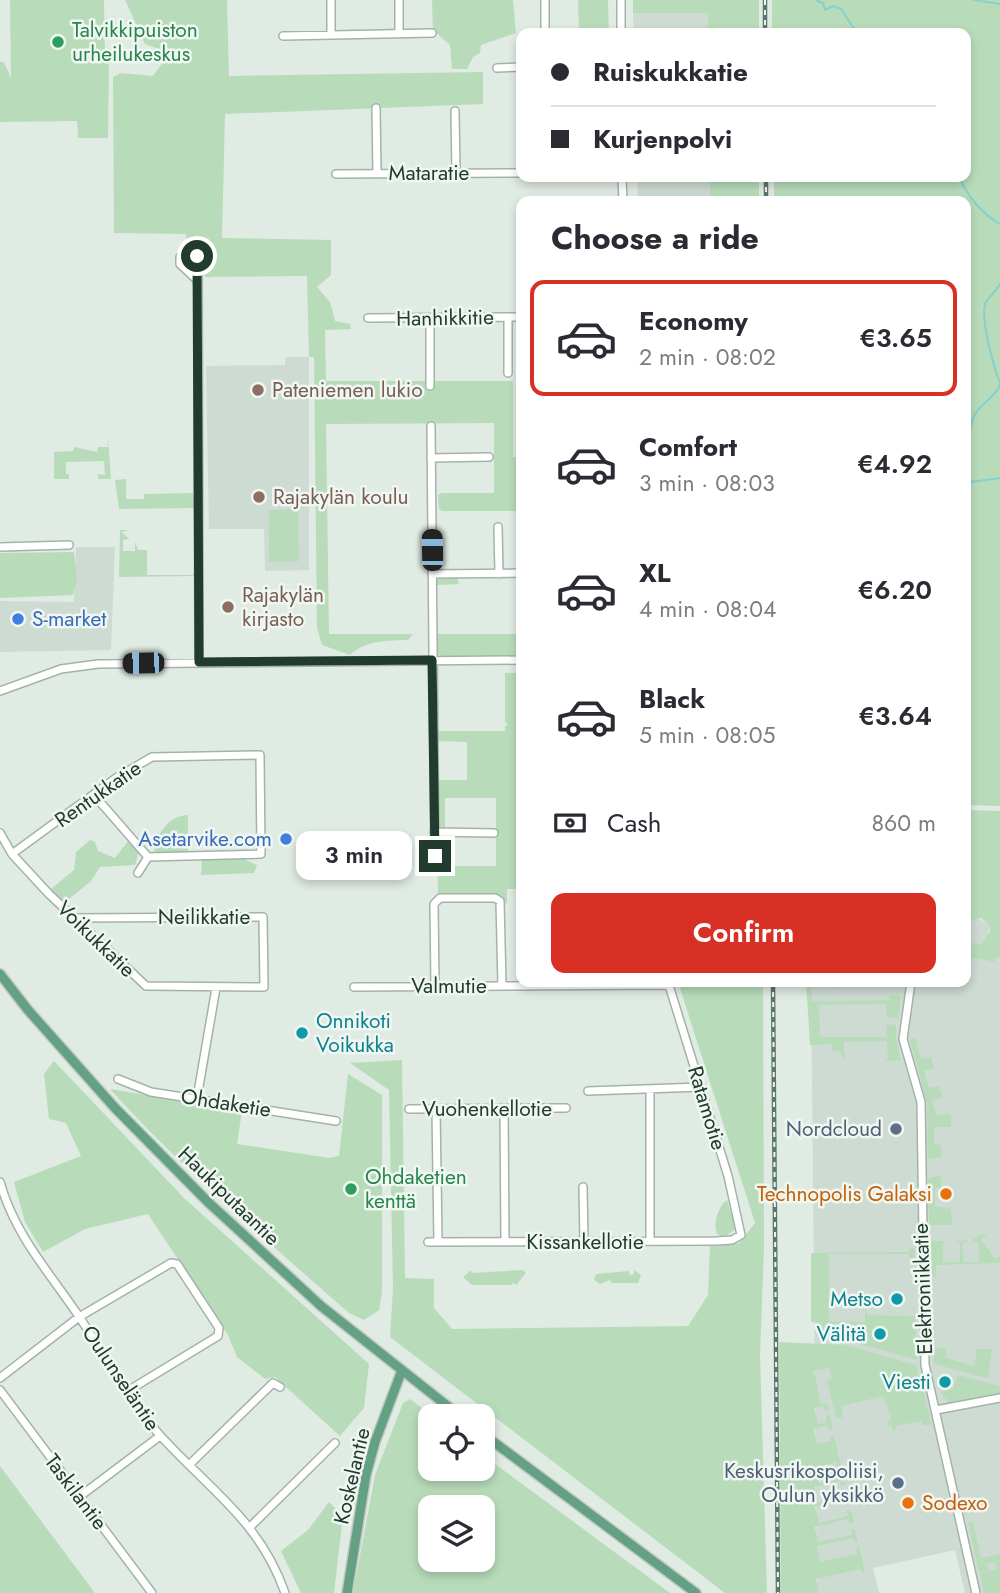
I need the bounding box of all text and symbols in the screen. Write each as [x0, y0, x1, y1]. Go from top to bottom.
place label: Talvikkipuiston urheilukeskus [72, 15, 198, 69]
marker: Talvikkipuiston urheilukeskus [50, 34, 66, 50]
text: Ruiskukkatie [593, 53, 748, 91]
text: Kurjenpolvi [593, 120, 732, 158]
street label: Mataratie [389, 158, 470, 188]
text: Choose a ride [551, 215, 759, 261]
route start [181, 240, 213, 272]
street label: Hanhikkitie [396, 302, 494, 334]
text: Economy [639, 302, 748, 340]
icon: car [555, 307, 618, 370]
text: €3.65 [860, 319, 932, 357]
text: 2 min · 08:02 [639, 340, 776, 374]
place label: Pateniemen lukio [272, 375, 423, 405]
marker: Pateniemen lukio [250, 382, 266, 398]
text: Comfort [639, 428, 737, 466]
icon: car [555, 433, 618, 496]
text: €4.92 [857, 445, 932, 483]
text: 3 min · 08:03 [639, 466, 775, 500]
place label: Rajakylän koulu [273, 482, 409, 512]
marker: Rajakylän koulu [251, 489, 267, 505]
car [422, 529, 443, 571]
text: XL [639, 554, 671, 592]
icon: car [555, 559, 618, 622]
text: €6.20 [858, 571, 932, 609]
place label: Rajakylän kirjasto [242, 580, 324, 634]
text: 4 min · 08:04 [639, 592, 776, 626]
marker: Rajakylän kirjasto [220, 599, 236, 615]
place label: S-market [32, 604, 106, 634]
marker: S-market [10, 611, 26, 627]
car [122, 652, 165, 674]
text: Black [639, 680, 705, 718]
icon: car [555, 685, 618, 748]
text: €3.64 [858, 697, 932, 735]
text: 5 min · 08:05 [639, 718, 776, 752]
street label: Rentukkatie [49, 753, 148, 835]
icon: cash [551, 804, 589, 842]
text: Cash [607, 804, 661, 842]
text: 860 m [872, 806, 936, 840]
place label: Asetarvike.com [138, 824, 272, 854]
marker: Asetarvike.com [278, 831, 294, 847]
callout: 3 min [295, 832, 410, 880]
text: 3 min [325, 838, 383, 872]
route end [419, 840, 451, 872]
button: Confirm [551, 893, 936, 973]
street label: Voikukkatie [50, 894, 142, 984]
street label: Neilikkatie [158, 902, 251, 932]
street label: Valmutie [411, 971, 487, 1001]
place label: Onnikoti Voikukka [316, 1006, 394, 1060]
marker: Onnikoti Voikukka [294, 1025, 310, 1041]
street label: Ratamotie [680, 1062, 734, 1154]
street label: Ohdaketie [179, 1081, 273, 1125]
street label: Vuohenkellotie [422, 1094, 552, 1124]
place label: Nordcloud [786, 1114, 882, 1144]
marker: Nordcloud [888, 1121, 904, 1137]
street label: Haukiputaantie [171, 1140, 287, 1253]
place label: Ohdaketien kenttä [365, 1162, 467, 1216]
place label: Technopolis Galaksi [757, 1179, 932, 1209]
marker: Ohdaketien kenttä [343, 1181, 359, 1197]
marker: Technopolis Galaksi [938, 1186, 954, 1202]
street label: Elektroniikkatie [906, 1222, 940, 1355]
street label: Kissankellotie [526, 1227, 644, 1257]
place label: Metso [830, 1284, 883, 1314]
marker: Metso [889, 1291, 905, 1307]
street label: Oulunseläntie [75, 1319, 167, 1437]
place label: Välitä [816, 1319, 866, 1349]
marker: Välitä [872, 1326, 888, 1342]
place label: Viesti [882, 1367, 931, 1397]
marker: Viesti [937, 1374, 953, 1390]
map controls [418, 1404, 495, 1572]
button: locate [418, 1404, 495, 1481]
street label: Koskelantie [326, 1425, 378, 1527]
street label: Taskilantie [37, 1448, 115, 1536]
place label: Keskusrikospoliisi, Oulun yksikkö [724, 1456, 884, 1510]
marker: Keskusrikospoliisi, Oulun yksikkö [890, 1475, 906, 1491]
place label: Sodexo [922, 1488, 987, 1518]
button: layers [418, 1495, 495, 1572]
marker: Sodexo [900, 1495, 916, 1511]

